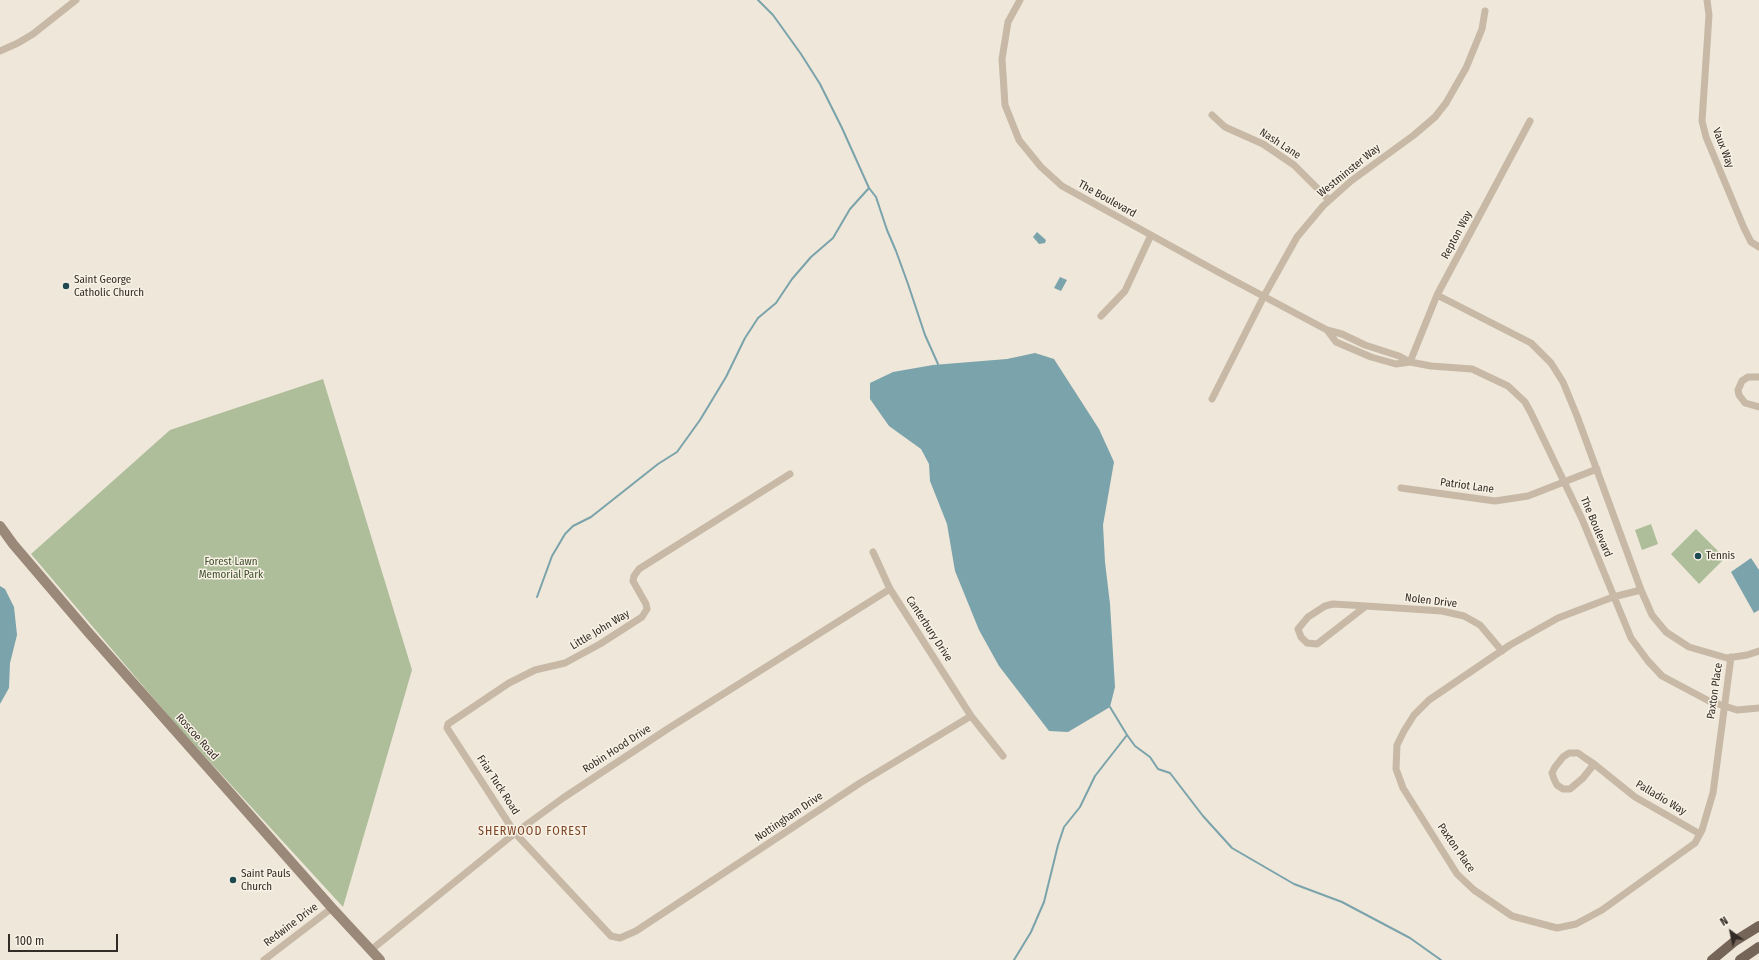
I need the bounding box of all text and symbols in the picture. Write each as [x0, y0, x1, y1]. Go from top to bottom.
street label: Nash Lane [1257, 126, 1303, 162]
street label: Vaux Way [1709, 126, 1737, 170]
street label: Westminster Way [1315, 142, 1383, 200]
street label: The Boulevard [1076, 178, 1138, 220]
street label: Repton Way [1439, 209, 1475, 261]
place label: Saint George Catholic Church [74, 273, 144, 299]
marker: Saint George Catholic Church [61, 281, 71, 291]
street label: Patriot Lane [1439, 476, 1495, 496]
street label: The Boulevard [1577, 495, 1615, 559]
place label: Tennis [1706, 549, 1735, 563]
marker: Tennis [1693, 551, 1703, 561]
park label: Forest Lawn Memorial Park [199, 555, 263, 581]
street label: Nolen Drive [1404, 591, 1458, 611]
street label: Canterbury Drive [903, 594, 955, 664]
street label: Little John Way [568, 607, 632, 653]
street label: Paxton Place [1705, 662, 1725, 720]
street label: Roscoe Road [173, 711, 221, 763]
street label: Robin Hood Drive [580, 722, 654, 776]
street label: Friar Tuck Road [474, 753, 522, 817]
street label: Palladio Way [1633, 778, 1689, 818]
street label: Nottingham Drive [753, 789, 825, 845]
street label: Paxton Place [1434, 821, 1478, 875]
district label: SHERWOOD FOREST [478, 825, 588, 839]
place label: Saint Pauls Church [241, 867, 291, 893]
marker: Saint Pauls Church [228, 875, 238, 885]
street label: Redwine Drive [261, 900, 321, 950]
north arrow [1711, 912, 1751, 952]
text: N [1718, 914, 1730, 929]
scale bar [10, 926, 120, 952]
text: 100 m [15, 934, 44, 948]

